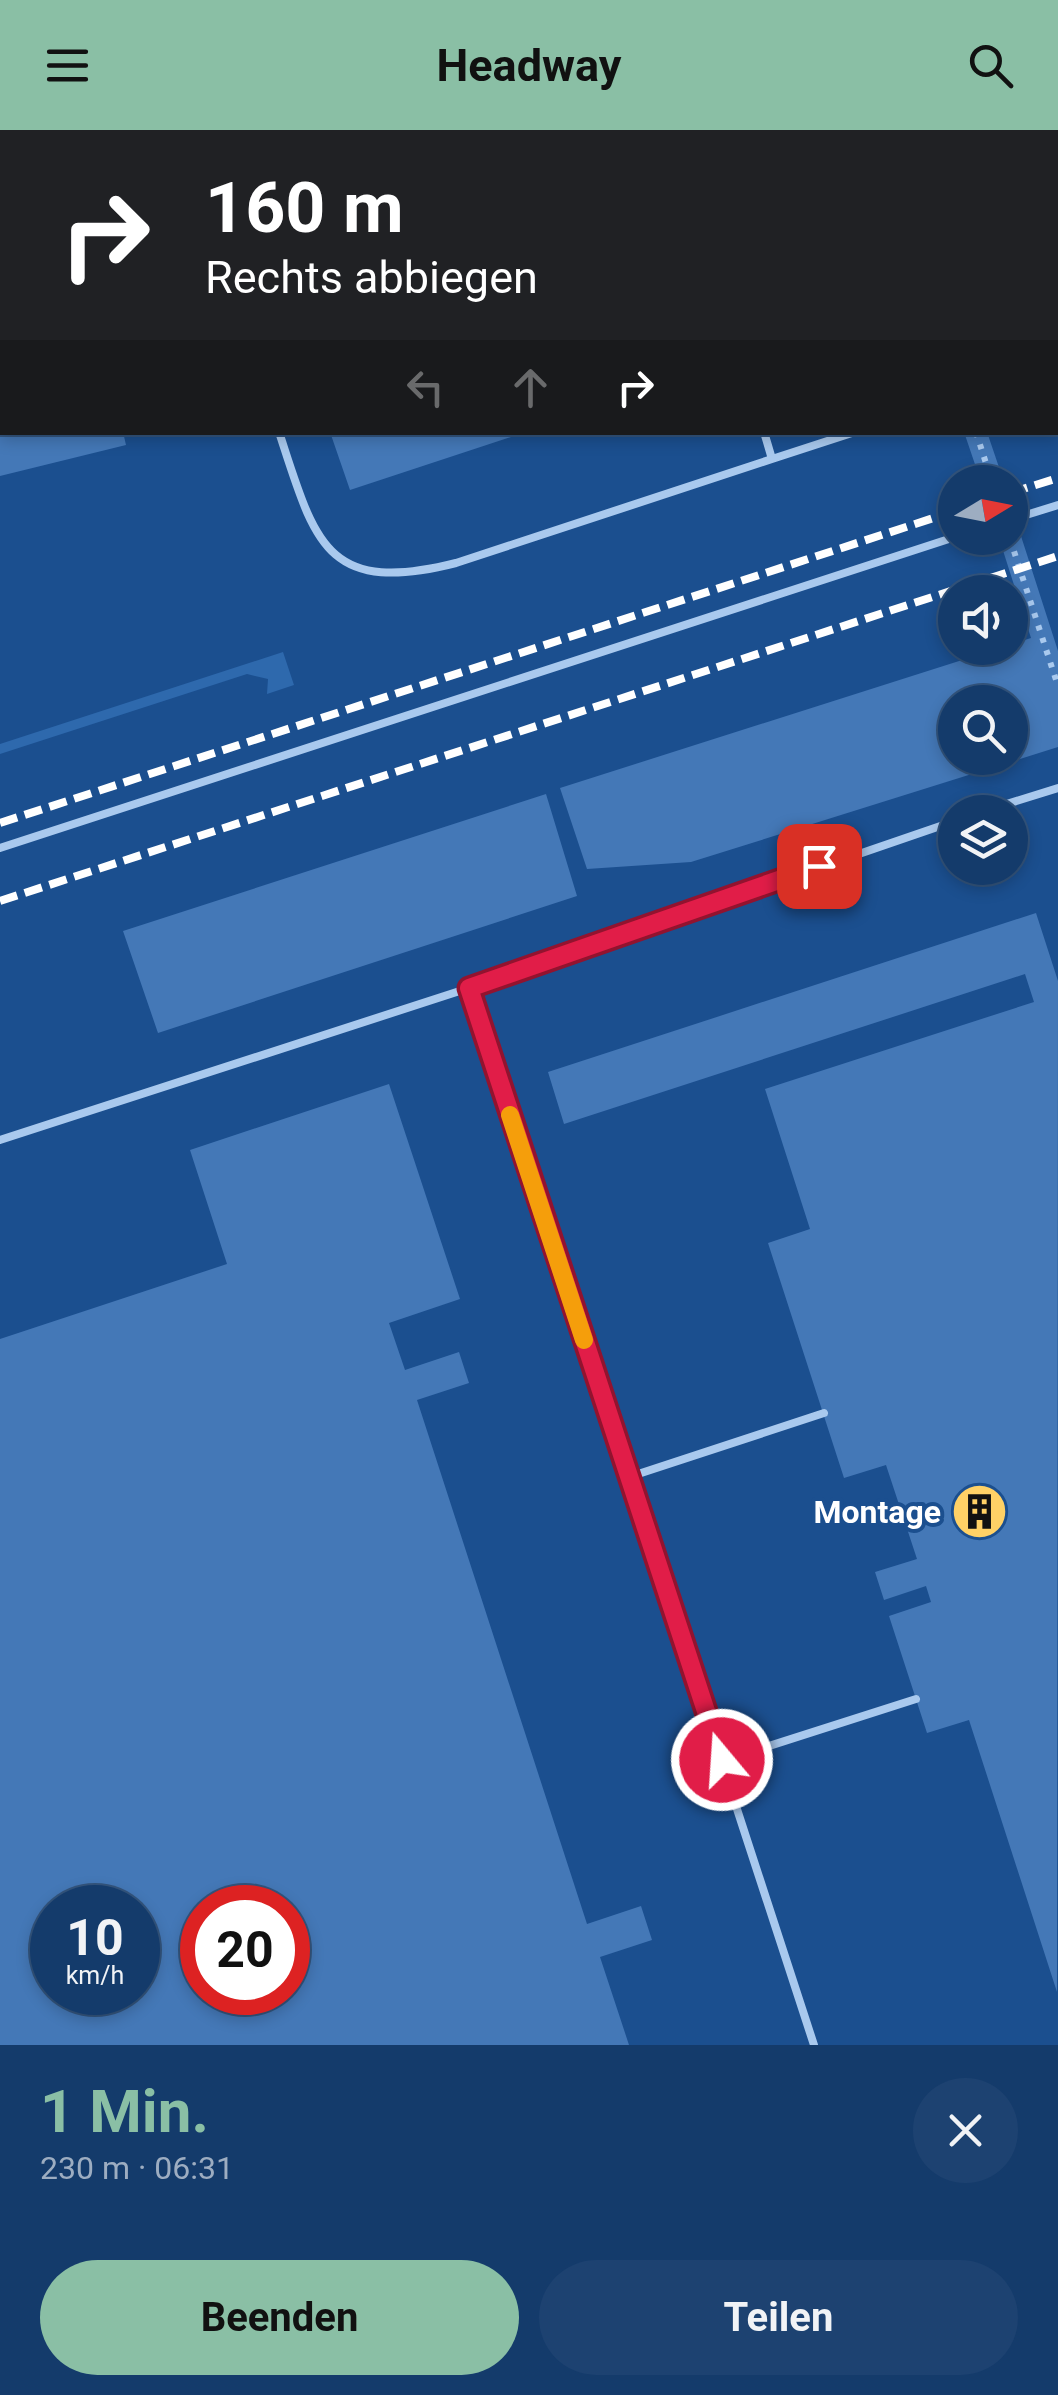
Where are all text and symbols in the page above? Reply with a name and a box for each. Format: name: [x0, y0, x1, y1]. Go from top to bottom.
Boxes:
icon: menu: [40, 38, 95, 93]
icon: search: [963, 38, 1018, 93]
text: Headway: [437, 39, 621, 92]
text: 160 m: [205, 167, 404, 249]
icon: right: [40, 170, 170, 300]
text: Rechts abbiegen: [205, 251, 538, 304]
icon: left: [398, 360, 453, 415]
icon: ahead: [503, 360, 558, 415]
icon: right: [608, 360, 663, 415]
north arrow: [938, 465, 1028, 555]
map controls: [938, 465, 1028, 885]
button: sound: [938, 575, 1028, 665]
button: search: [938, 685, 1028, 775]
button: layers: [938, 795, 1028, 885]
pin: [777, 824, 862, 909]
icon: arrive: [792, 839, 847, 894]
building icon: Montage: [950, 1482, 1010, 1542]
place label: Montage: [813, 1493, 941, 1531]
position arrow: [670, 1708, 774, 1812]
speed limit sign: 20: [180, 1885, 310, 2015]
text: 10: [66, 1909, 124, 1967]
text: km/h: [66, 1961, 124, 1990]
text: 1 Min.: [40, 2076, 209, 2147]
button: close: [913, 2078, 1018, 2183]
text: 230 m · 06:31: [40, 2149, 234, 2187]
button: Beenden: [40, 2260, 519, 2375]
button: Teilen: [539, 2260, 1018, 2375]

